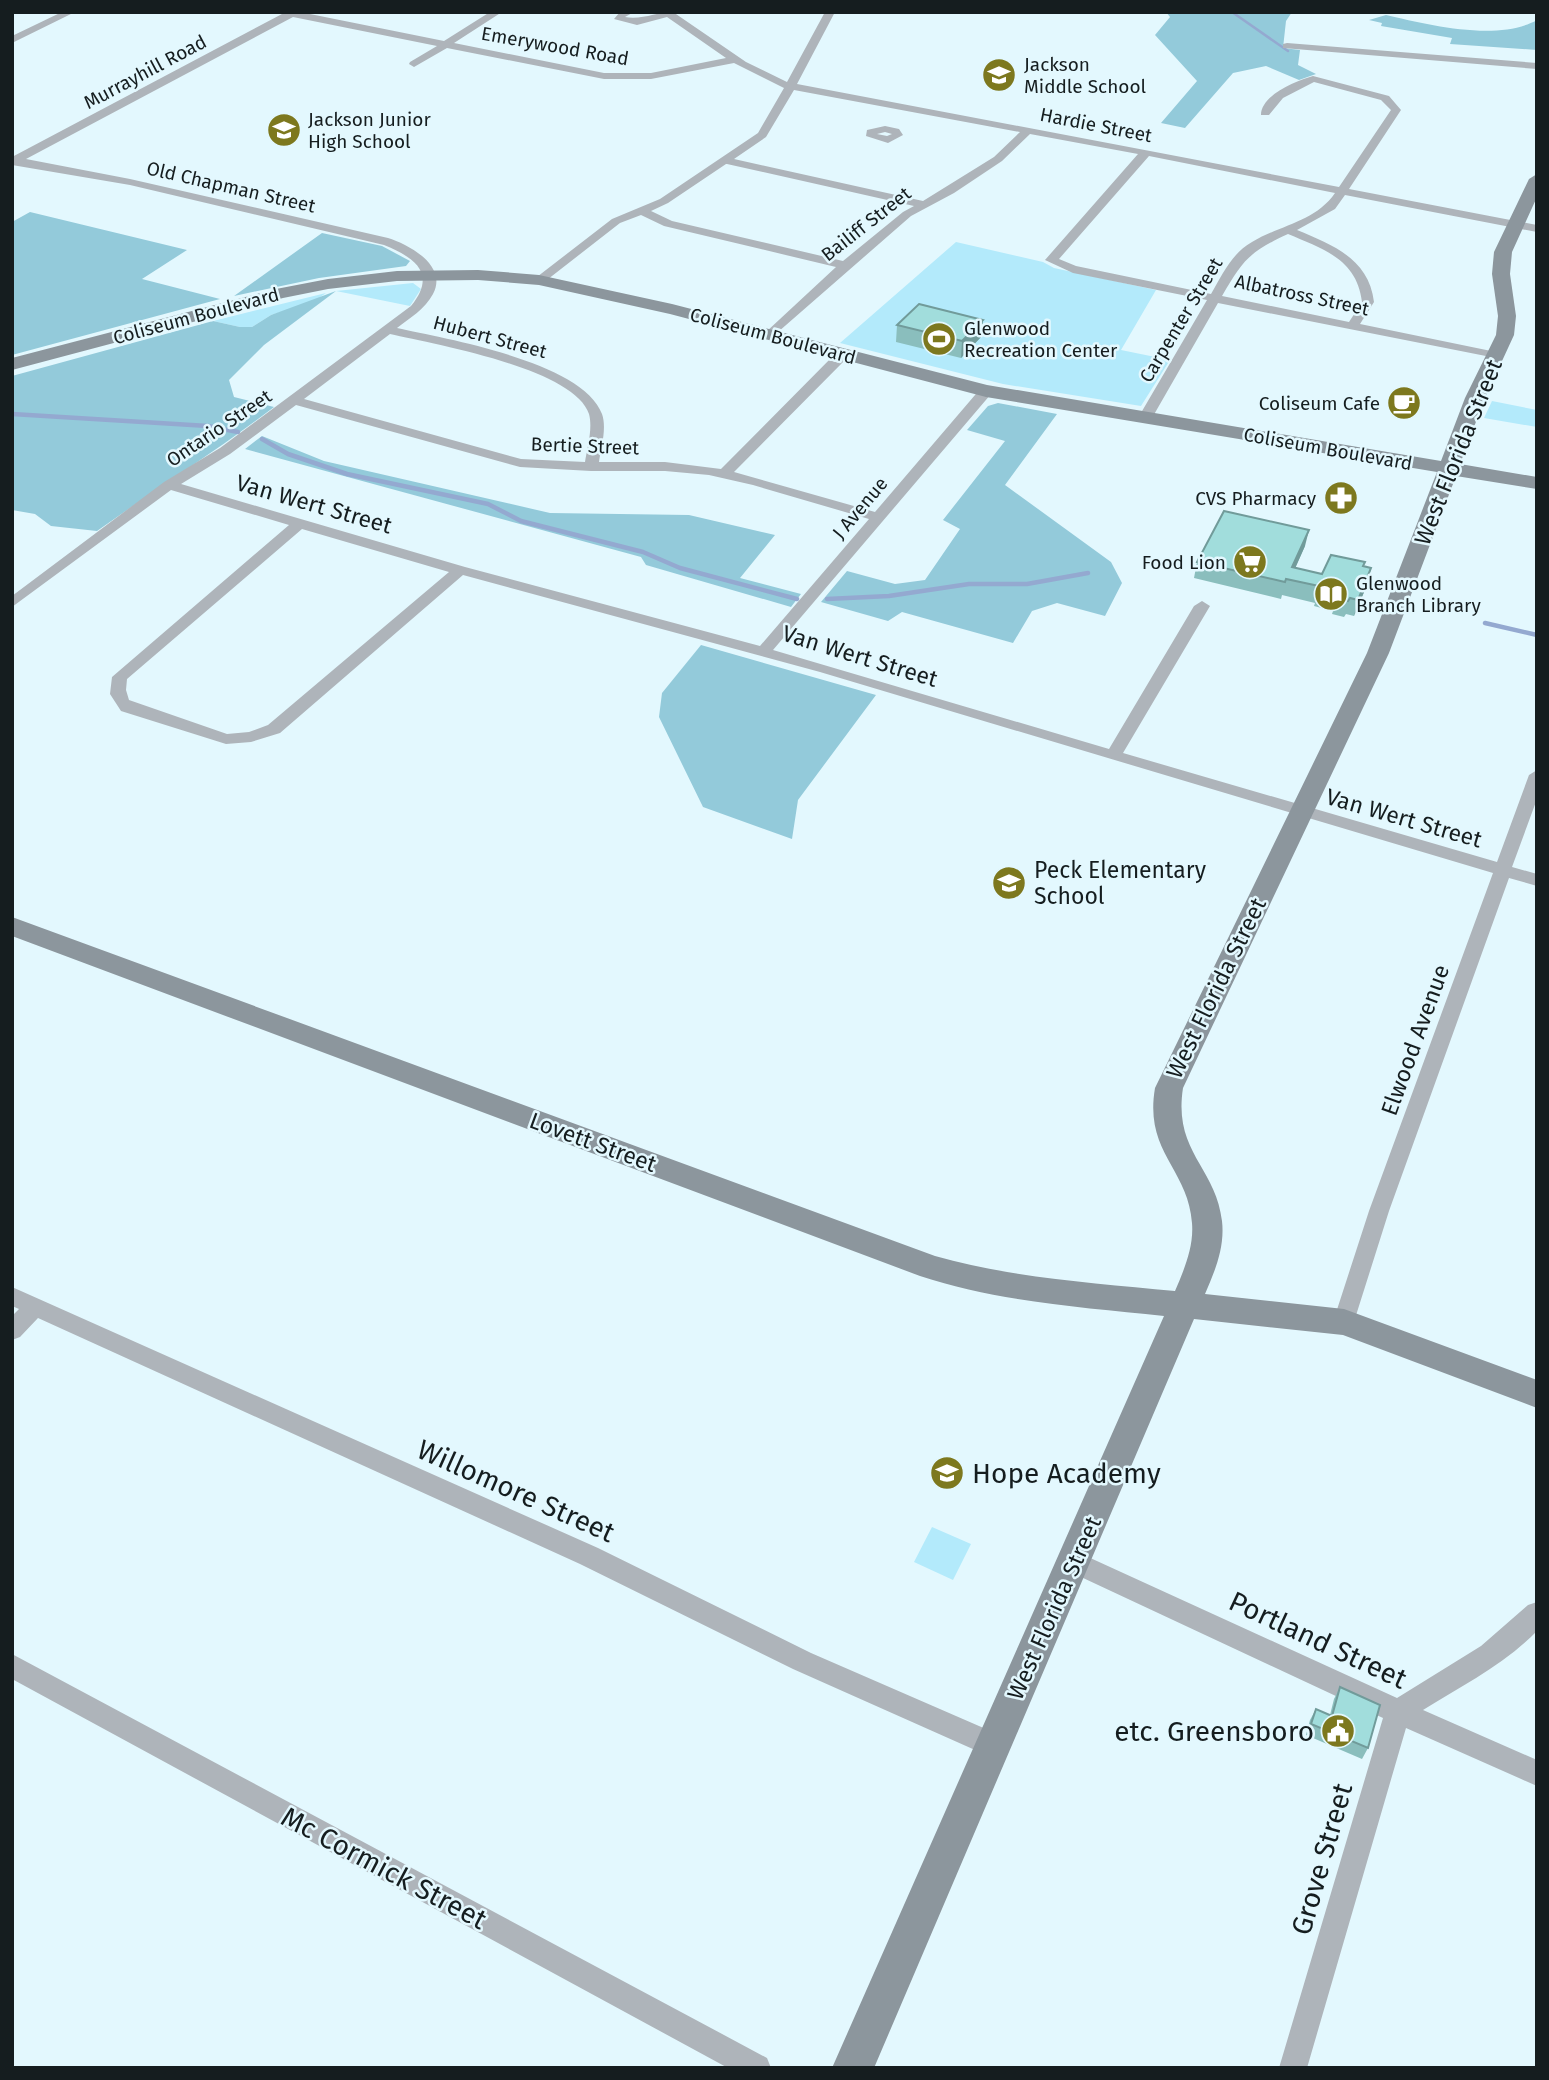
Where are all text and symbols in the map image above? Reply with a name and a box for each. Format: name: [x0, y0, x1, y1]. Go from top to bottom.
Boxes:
street label: Emerywood Road: [479, 22, 631, 70]
street label: Murrayhill Road: [80, 30, 210, 114]
place label: Jackson Middle School: [1024, 53, 1146, 98]
school or university icon: Jackson Middle School: [980, 56, 1018, 94]
street label: Hardie Street: [1038, 103, 1154, 147]
place label: Jackson Junior High School: [308, 108, 431, 153]
school or university icon: Jackson Junior High School: [265, 111, 303, 149]
street label: Old Chapman Street: [144, 156, 318, 218]
street label: Bailiff Street: [817, 182, 916, 266]
street label: Carpenter Street: [1135, 253, 1227, 387]
street label: Albatross Street: [1233, 270, 1371, 320]
street label: Coliseum Boulevard: [111, 283, 281, 349]
street label: Coliseum Boulevard: [688, 303, 858, 369]
street label: Hubert Street: [431, 311, 549, 363]
place label: Glenwood Recreation Center: [964, 317, 1118, 362]
sports icon: Glenwood Recreation Center: [920, 320, 958, 358]
street label: West Florida Street: [1408, 354, 1508, 549]
street label: Ontario Street: [162, 384, 276, 472]
cafe icon: Coliseum Cafe: [1385, 384, 1423, 422]
place label: Coliseum Cafe: [1259, 392, 1380, 415]
street label: Coliseum Boulevard: [1242, 423, 1414, 475]
street label: Bertie Street: [530, 433, 640, 459]
street label: Van Wert Street: [233, 468, 396, 540]
street label: J Avenue: [827, 472, 893, 544]
pharmacy icon: CVS Pharmacy: [1322, 479, 1360, 517]
place label: CVS Pharmacy: [1195, 487, 1317, 510]
supermarket icon: Food Lion: [1231, 543, 1269, 581]
place label: Food Lion: [1142, 551, 1226, 574]
place label: Glenwood Branch Library: [1356, 572, 1481, 617]
library icon: Glenwood Branch Library: [1312, 575, 1350, 613]
street label: Van Wert Street: [779, 619, 942, 693]
street label: Van Wert Street: [1323, 782, 1486, 854]
place label: Peck Elementary School: [1034, 856, 1207, 910]
school or university icon: Peck Elementary School: [990, 864, 1028, 902]
street label: West Florida Street: [1160, 892, 1272, 1083]
street label: Elwood Avenue: [1375, 961, 1455, 1119]
street label: Lovett Street: [526, 1106, 661, 1178]
street label: Willomore Street: [412, 1433, 621, 1550]
school or university icon: Hope Academy: [928, 1454, 966, 1492]
place label: Hope Academy: [972, 1457, 1161, 1490]
street label: West Florida Street: [1001, 1511, 1107, 1704]
street label: Portland Street: [1224, 1584, 1413, 1696]
public building icon: etc. Greensboro: [1319, 1712, 1357, 1750]
place label: etc. Greensboro: [1114, 1715, 1314, 1748]
street label: Grove Street: [1285, 1779, 1360, 1939]
street label: Mc Cormick Street: [276, 1800, 493, 1936]

